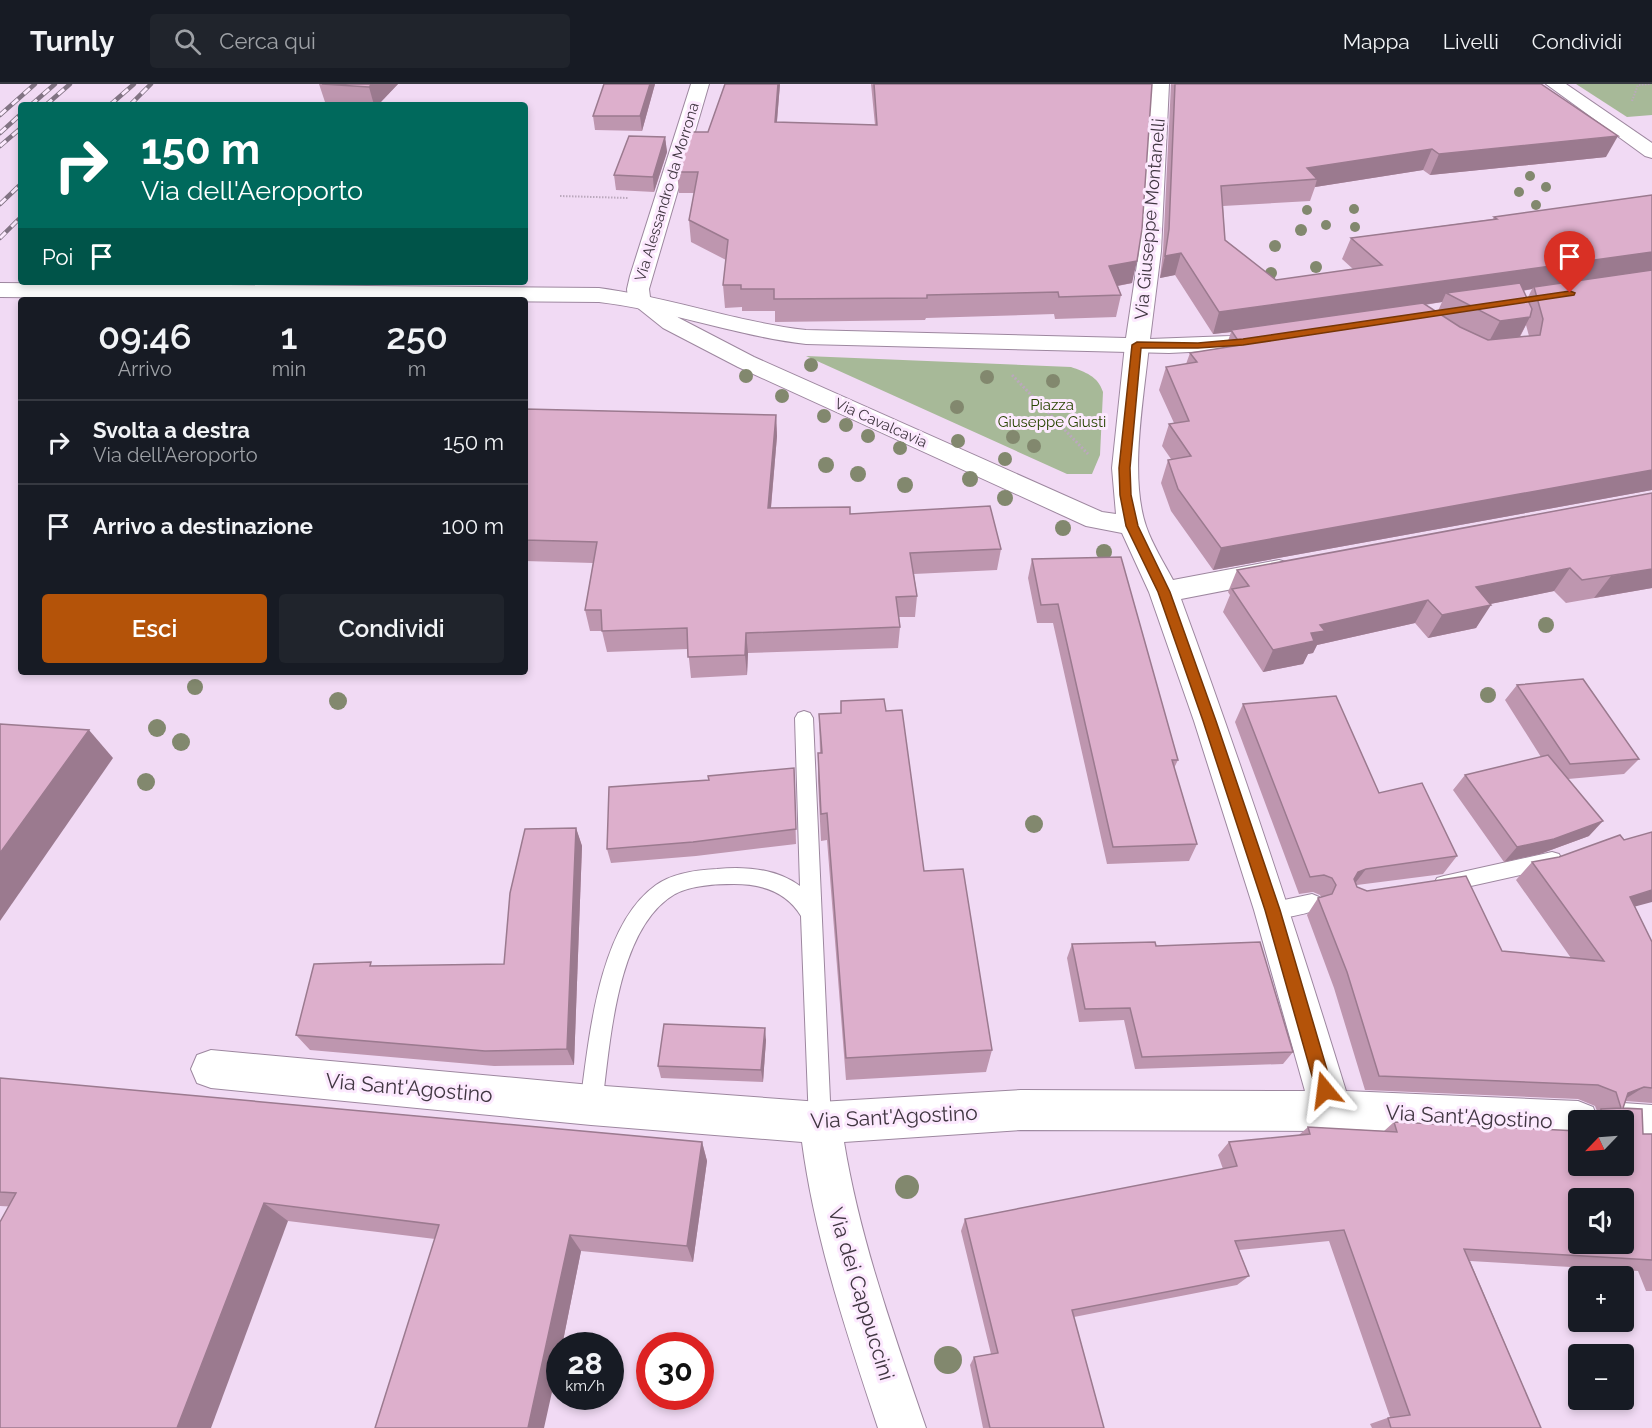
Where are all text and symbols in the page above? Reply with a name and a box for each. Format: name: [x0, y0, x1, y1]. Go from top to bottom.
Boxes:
search box: [150, 14, 570, 68]
text: Turnly: [30, 25, 114, 58]
icon: search: [171, 25, 204, 58]
text: Cerca qui: [219, 28, 316, 54]
text: Mappa: [1343, 29, 1410, 54]
text: Livelli: [1443, 29, 1499, 54]
text: Condividi: [1532, 29, 1622, 54]
street label: Via Alessandro da Morrona: [631, 100, 703, 284]
street label: Via Giuseppe Montanelli: [1130, 117, 1169, 321]
text: 150 m: [141, 125, 260, 174]
icon: right: [42, 126, 120, 204]
text: Via dell'Aeroporto: [141, 175, 363, 206]
pin: [1544, 231, 1595, 293]
icon: arrive: [85, 240, 118, 273]
icon: arrive: [1553, 240, 1586, 273]
text: Poi: [42, 244, 73, 270]
text: 09:46: [98, 315, 192, 357]
text: 1: [280, 315, 297, 357]
text: 250: [386, 315, 448, 357]
text: Arrivo: [118, 357, 172, 381]
text: min: [272, 357, 306, 381]
text: m: [408, 357, 426, 381]
street label: Via Cavalcavia: [832, 395, 930, 451]
park label: Piazza Giuseppe Giusti: [998, 396, 1106, 431]
text: Svolta a destra: [93, 417, 250, 443]
icon: right: [42, 426, 75, 459]
text: 150 m: [443, 429, 504, 455]
text: Via dell'Aeroporto: [93, 443, 258, 467]
icon: arrive: [42, 510, 75, 543]
text: Arrivo a destinazione: [93, 513, 313, 539]
text: 100 m: [442, 513, 504, 539]
button: Esci: [42, 594, 267, 663]
button: Condividi: [279, 594, 504, 663]
position arrow: [1293, 1058, 1357, 1122]
street label: Via Sant'Agostino: [324, 1068, 494, 1107]
street label: Via Sant'Agostino: [810, 1100, 978, 1133]
street label: Via Sant'Agostino: [1385, 1100, 1553, 1133]
north arrow: [1568, 1110, 1634, 1176]
map controls: [1568, 1110, 1634, 1410]
button: sound: [1568, 1188, 1634, 1254]
street label: Via dei Cappuccini: [823, 1204, 900, 1383]
button: +: [1568, 1266, 1634, 1332]
speed limit sign: 30: [636, 1332, 714, 1410]
button: −: [1568, 1344, 1634, 1410]
text: 28: [567, 1346, 603, 1381]
text: km/h: [565, 1377, 605, 1395]

